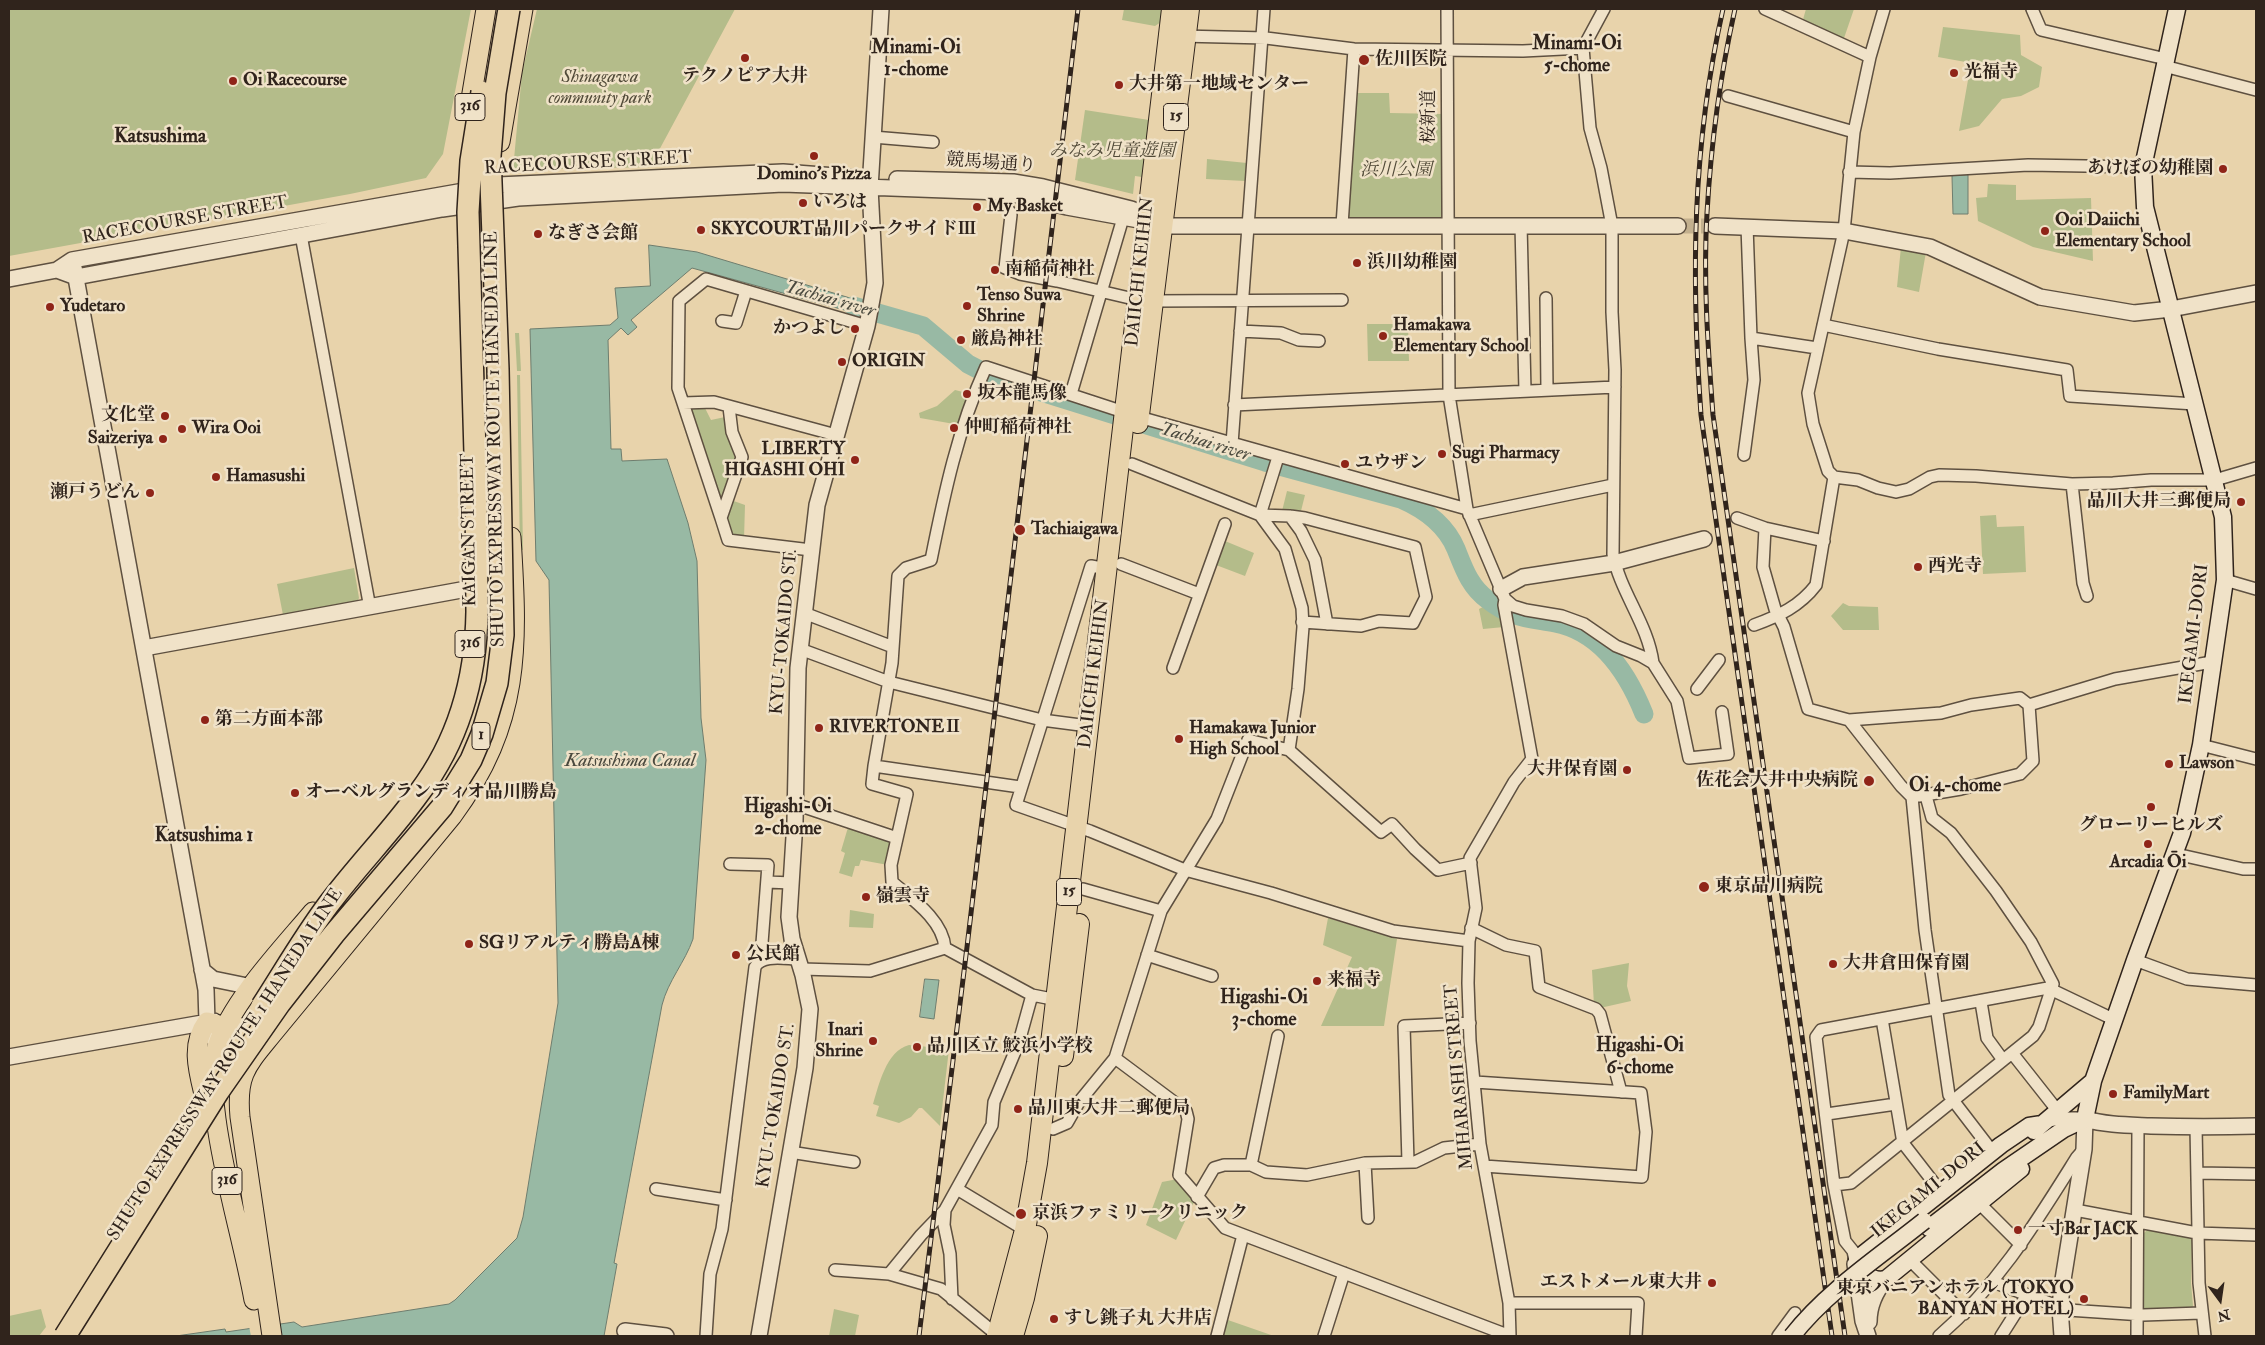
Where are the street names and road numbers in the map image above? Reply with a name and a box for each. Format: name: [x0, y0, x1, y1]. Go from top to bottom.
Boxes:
street label: 桜新道: [1419, 90, 1441, 144]
road number: 316: [455, 94, 485, 120]
road number: 15: [1164, 104, 1188, 130]
street label: RACECOURSE STREET: [483, 148, 693, 180]
street label: 競馬場通り: [945, 150, 1037, 178]
street label: RACECOURSE STREET: [81, 192, 289, 250]
street label: DAIICHI KEIHIN: [1122, 196, 1160, 348]
street label: SHUTO EXPRESSWAY ROUTE 1 HANEDA LINE: [482, 231, 510, 647]
street label: KAIGAN STREET: [458, 453, 482, 607]
street label: KYU-TOKAIDO ST.: [767, 548, 803, 716]
street label: IKEGAMI-DORI: [2176, 563, 2214, 705]
street label: DAIICHI KEIHIN: [1075, 598, 1115, 750]
road number: 316: [455, 630, 485, 658]
road number: 1: [472, 722, 490, 749]
road number: 15: [1056, 879, 1082, 906]
street label: SHUTO EXPRESSWAY ROUTE 1 HANEDA LINE: [104, 885, 348, 1245]
street label: MIHARASHI STREET: [1441, 983, 1479, 1171]
street label: KYU-TOKAIDO ST.: [753, 1022, 801, 1190]
street label: IKEGAMI-DORI: [1867, 1138, 1991, 1244]
road number: 316: [212, 1168, 242, 1194]

